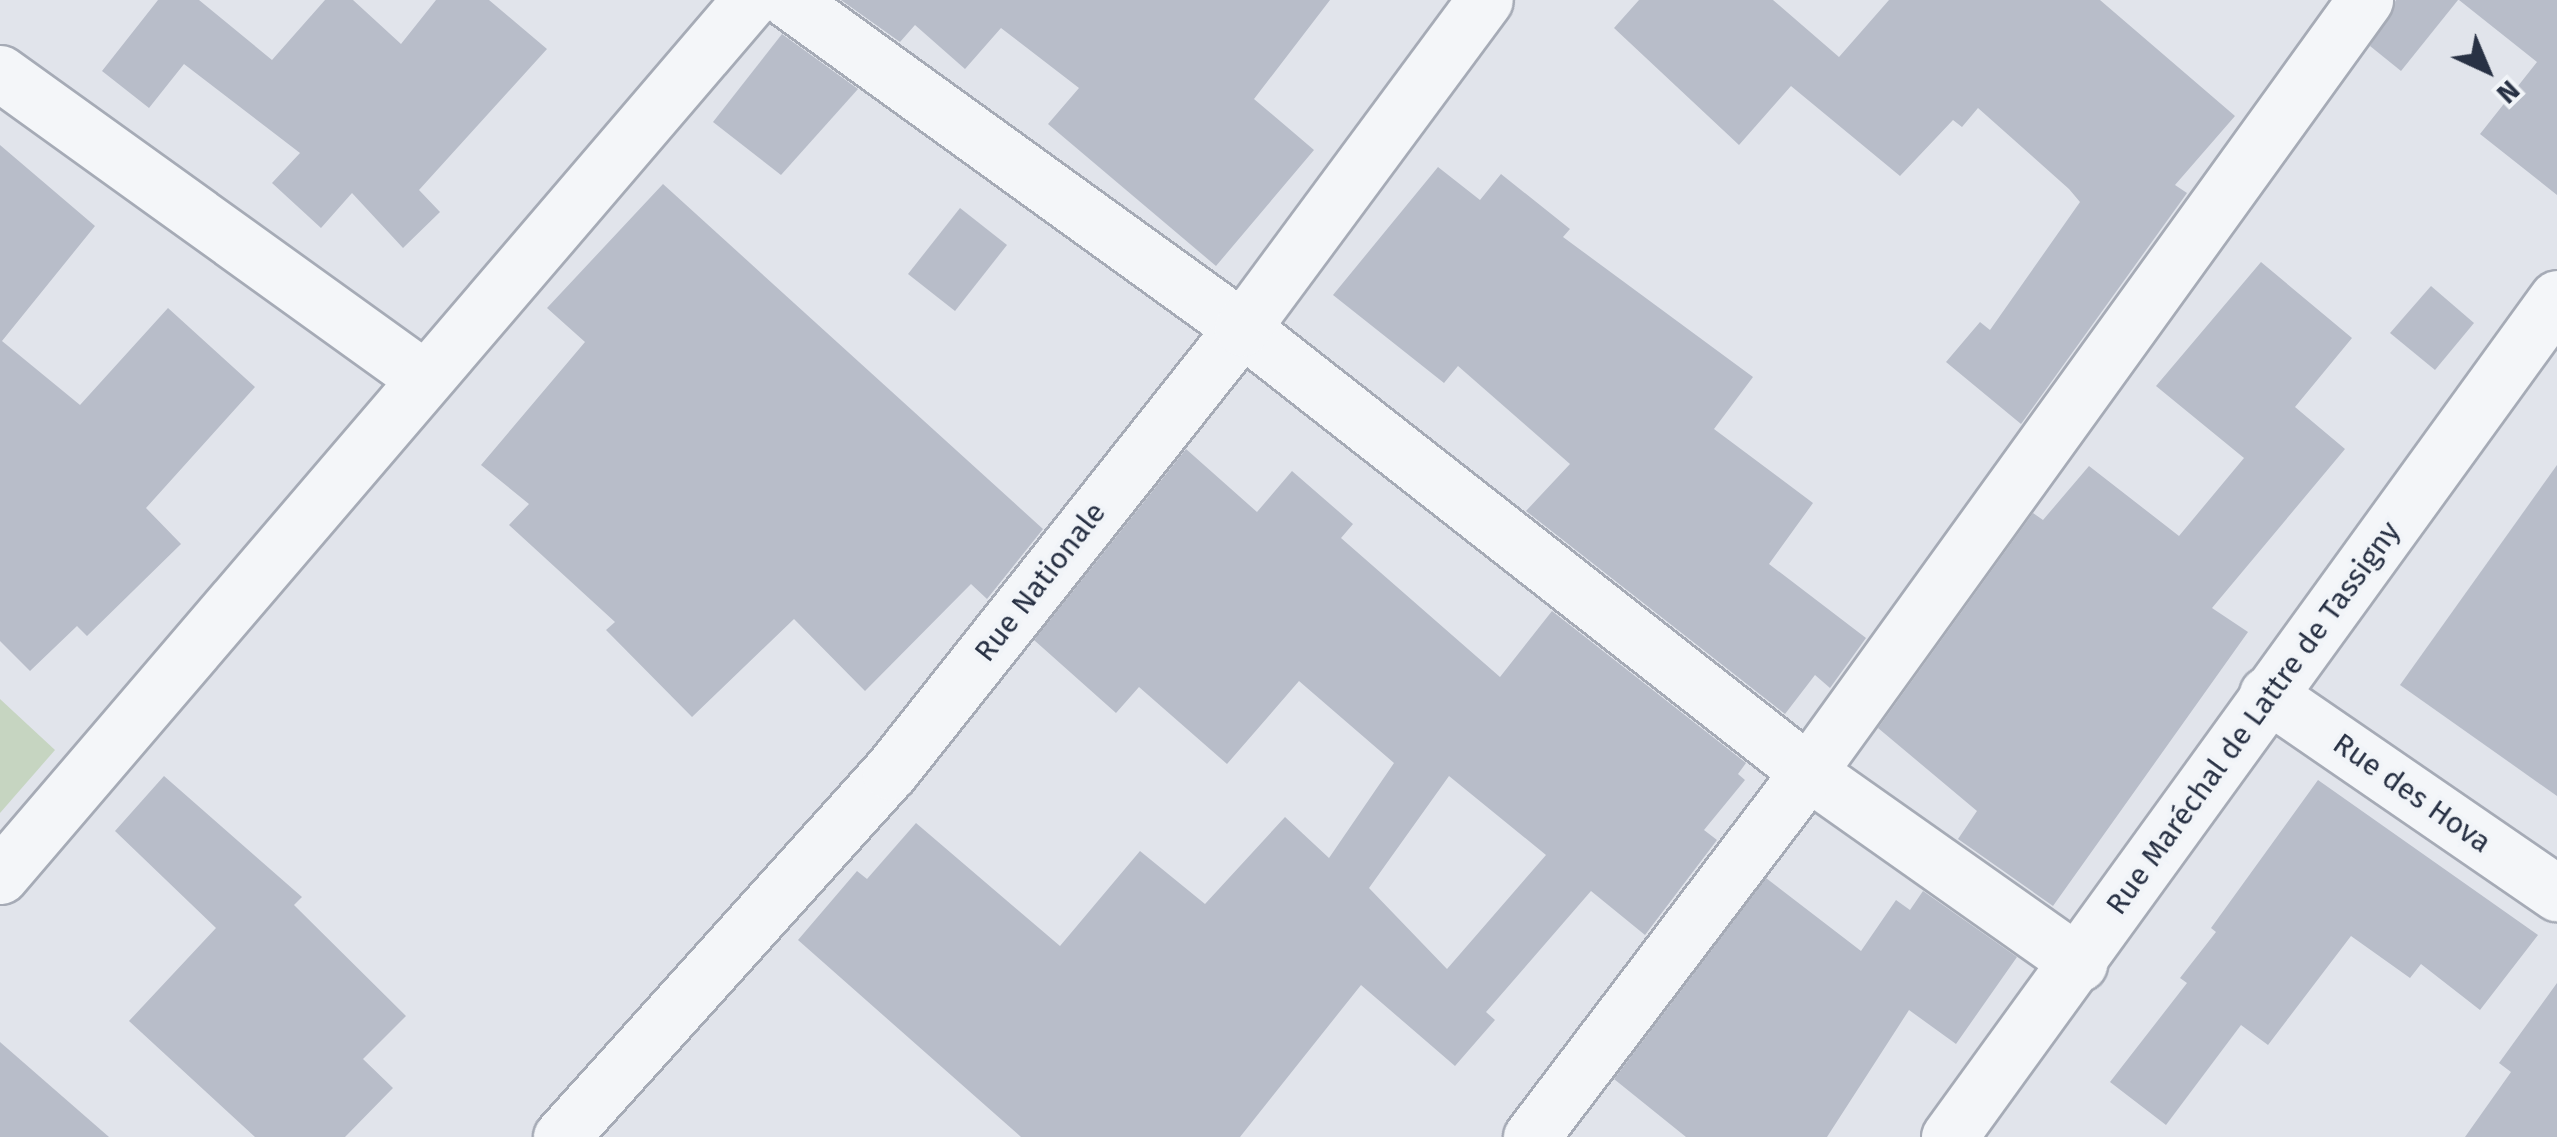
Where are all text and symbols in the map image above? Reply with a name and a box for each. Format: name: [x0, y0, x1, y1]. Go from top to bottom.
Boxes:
north arrow: [2437, 20, 2537, 120]
text: N: [2490, 74, 2526, 110]
street label: Rue Nationale: [967, 495, 1113, 669]
street label: Rue Maréchal de Lattre de Tassigny: [2098, 514, 2408, 922]
street label: Rue des Hova: [2326, 725, 2498, 861]

